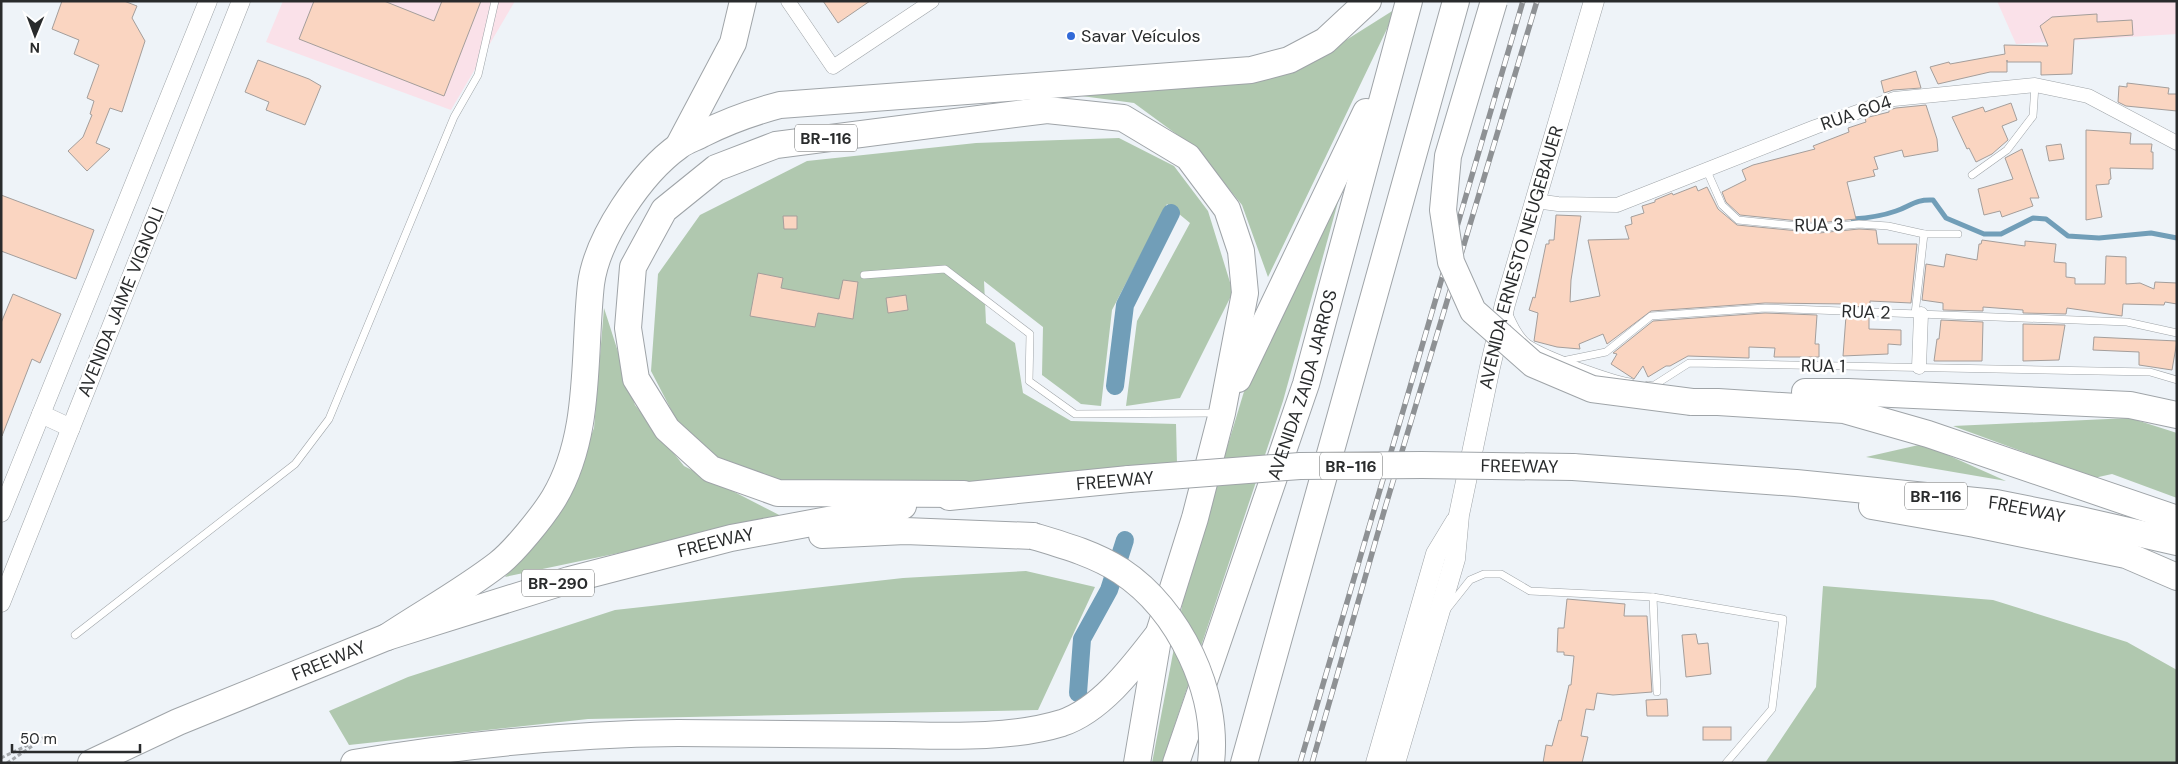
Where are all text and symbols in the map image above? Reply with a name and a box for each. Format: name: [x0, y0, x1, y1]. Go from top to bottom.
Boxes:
north arrow: [10, 10, 60, 60]
place label: Savar Veículos: [1081, 24, 1201, 48]
marker: Savar Veículos: [1065, 30, 1077, 42]
text: N: [30, 39, 40, 57]
street label: RUA 604: [1817, 90, 1895, 136]
street label: AVENIDA ERNESTO NEUGEBAUER: [1474, 123, 1569, 391]
road number: BR-116: [795, 125, 857, 152]
street label: AVENIDA JAIME VIGNOLI: [72, 204, 170, 400]
street label: RUA 3: [1794, 213, 1844, 237]
street label: AVENIDA ZAIDA JARROS: [1262, 287, 1343, 483]
street label: RUA 2: [1841, 299, 1891, 325]
street label: RUA 1: [1801, 354, 1845, 378]
road number: BR-116: [1320, 452, 1382, 480]
street label: FREEWAY: [1480, 454, 1559, 479]
street label: FREEWAY: [1075, 466, 1155, 496]
road number: BR-116: [1905, 482, 1967, 510]
street label: FREEWAY: [1987, 490, 2068, 529]
street label: FREEWAY: [675, 522, 756, 563]
road number: BR-290: [522, 570, 594, 596]
street label: FREEWAY: [288, 635, 370, 686]
scale bar: [12, 722, 140, 754]
text: 50 m: [20, 729, 57, 749]

